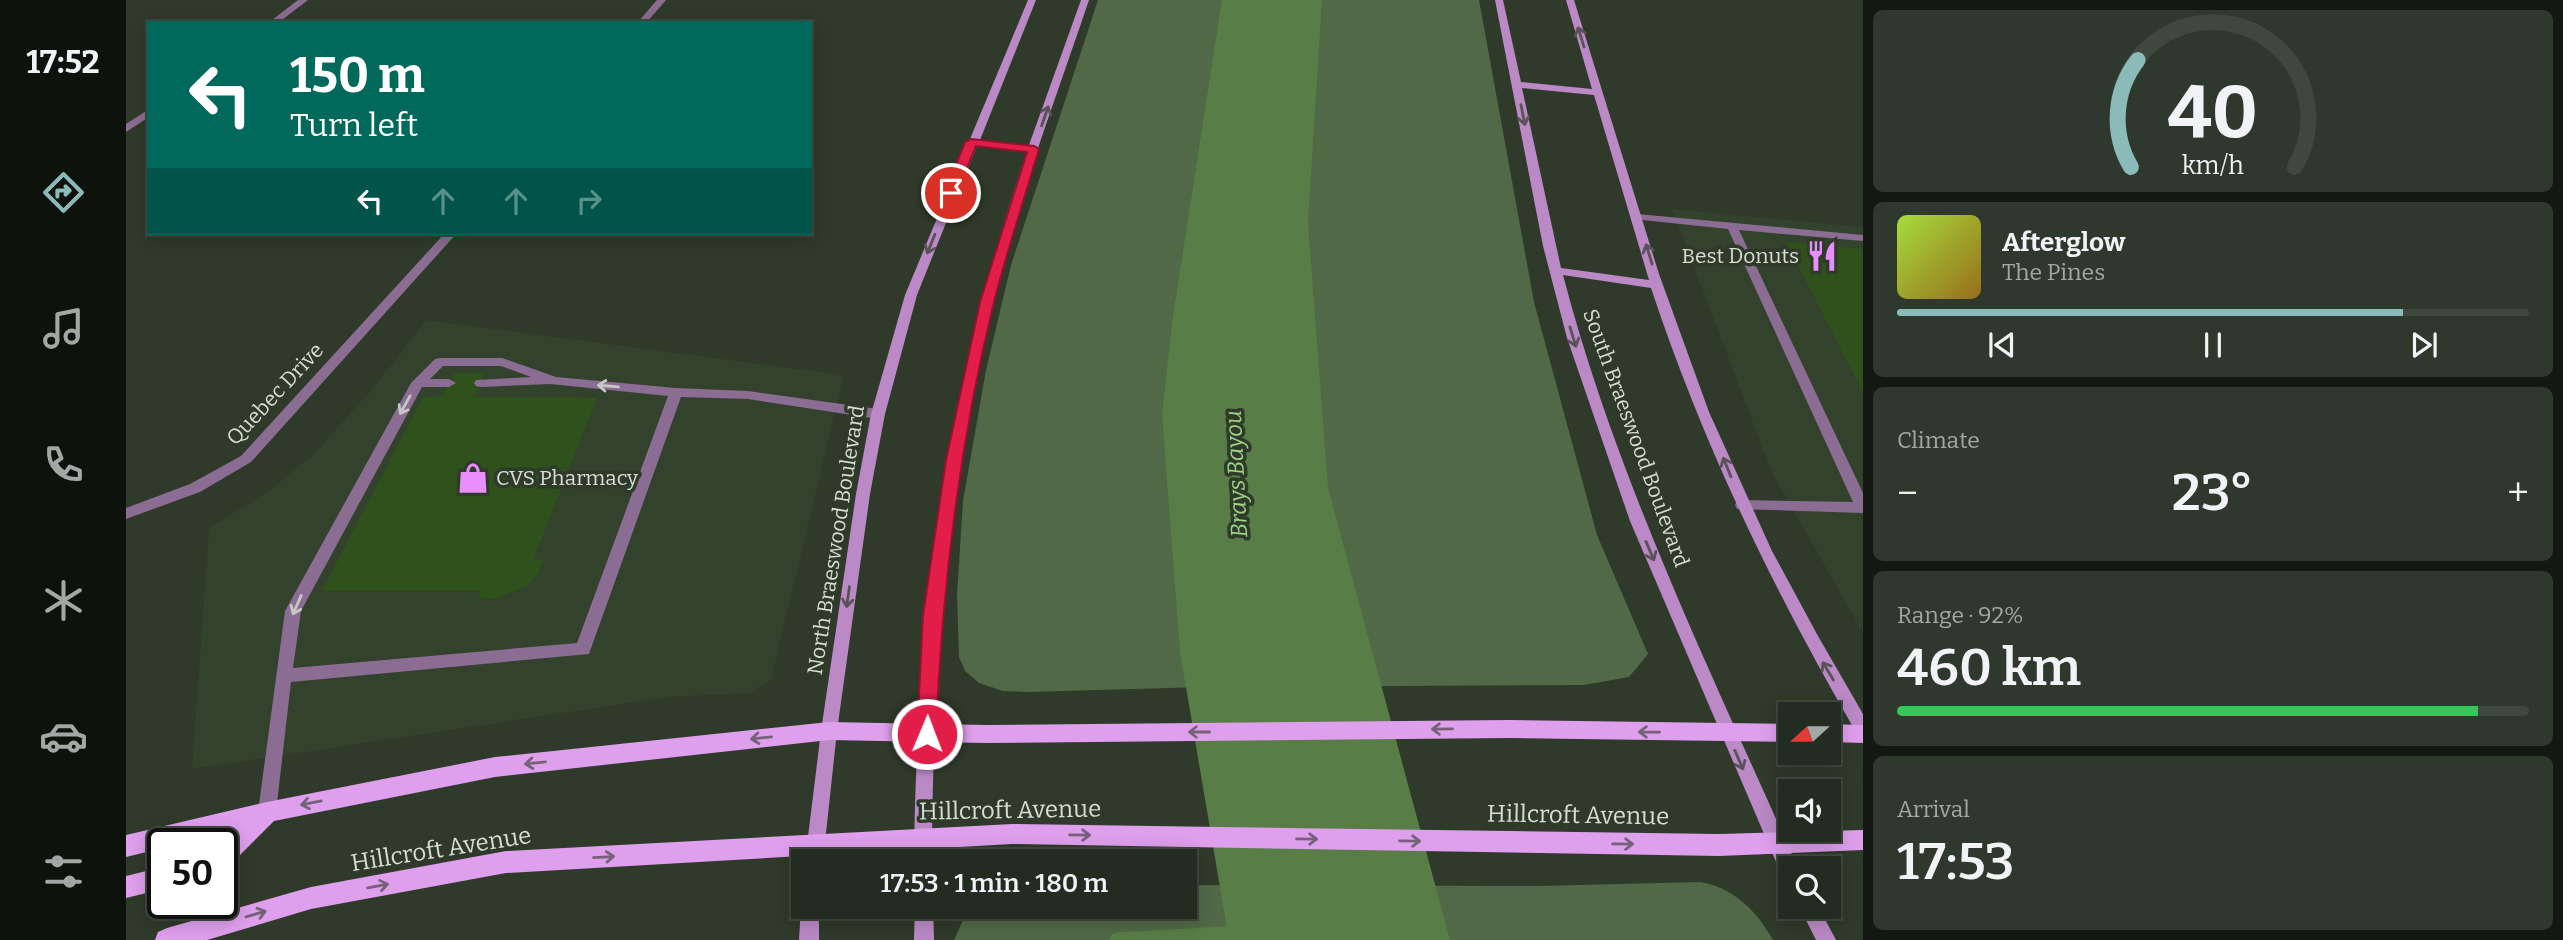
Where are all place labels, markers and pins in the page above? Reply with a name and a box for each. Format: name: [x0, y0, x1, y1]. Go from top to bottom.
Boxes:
pin: [921, 163, 981, 223]
restaurant icon: Best Donuts: [1805, 239, 1839, 273]
place label: Best Donuts: [1682, 243, 1799, 269]
shop icon: CVS Pharmacy: [456, 461, 490, 495]
place label: CVS Pharmacy: [496, 465, 639, 491]

